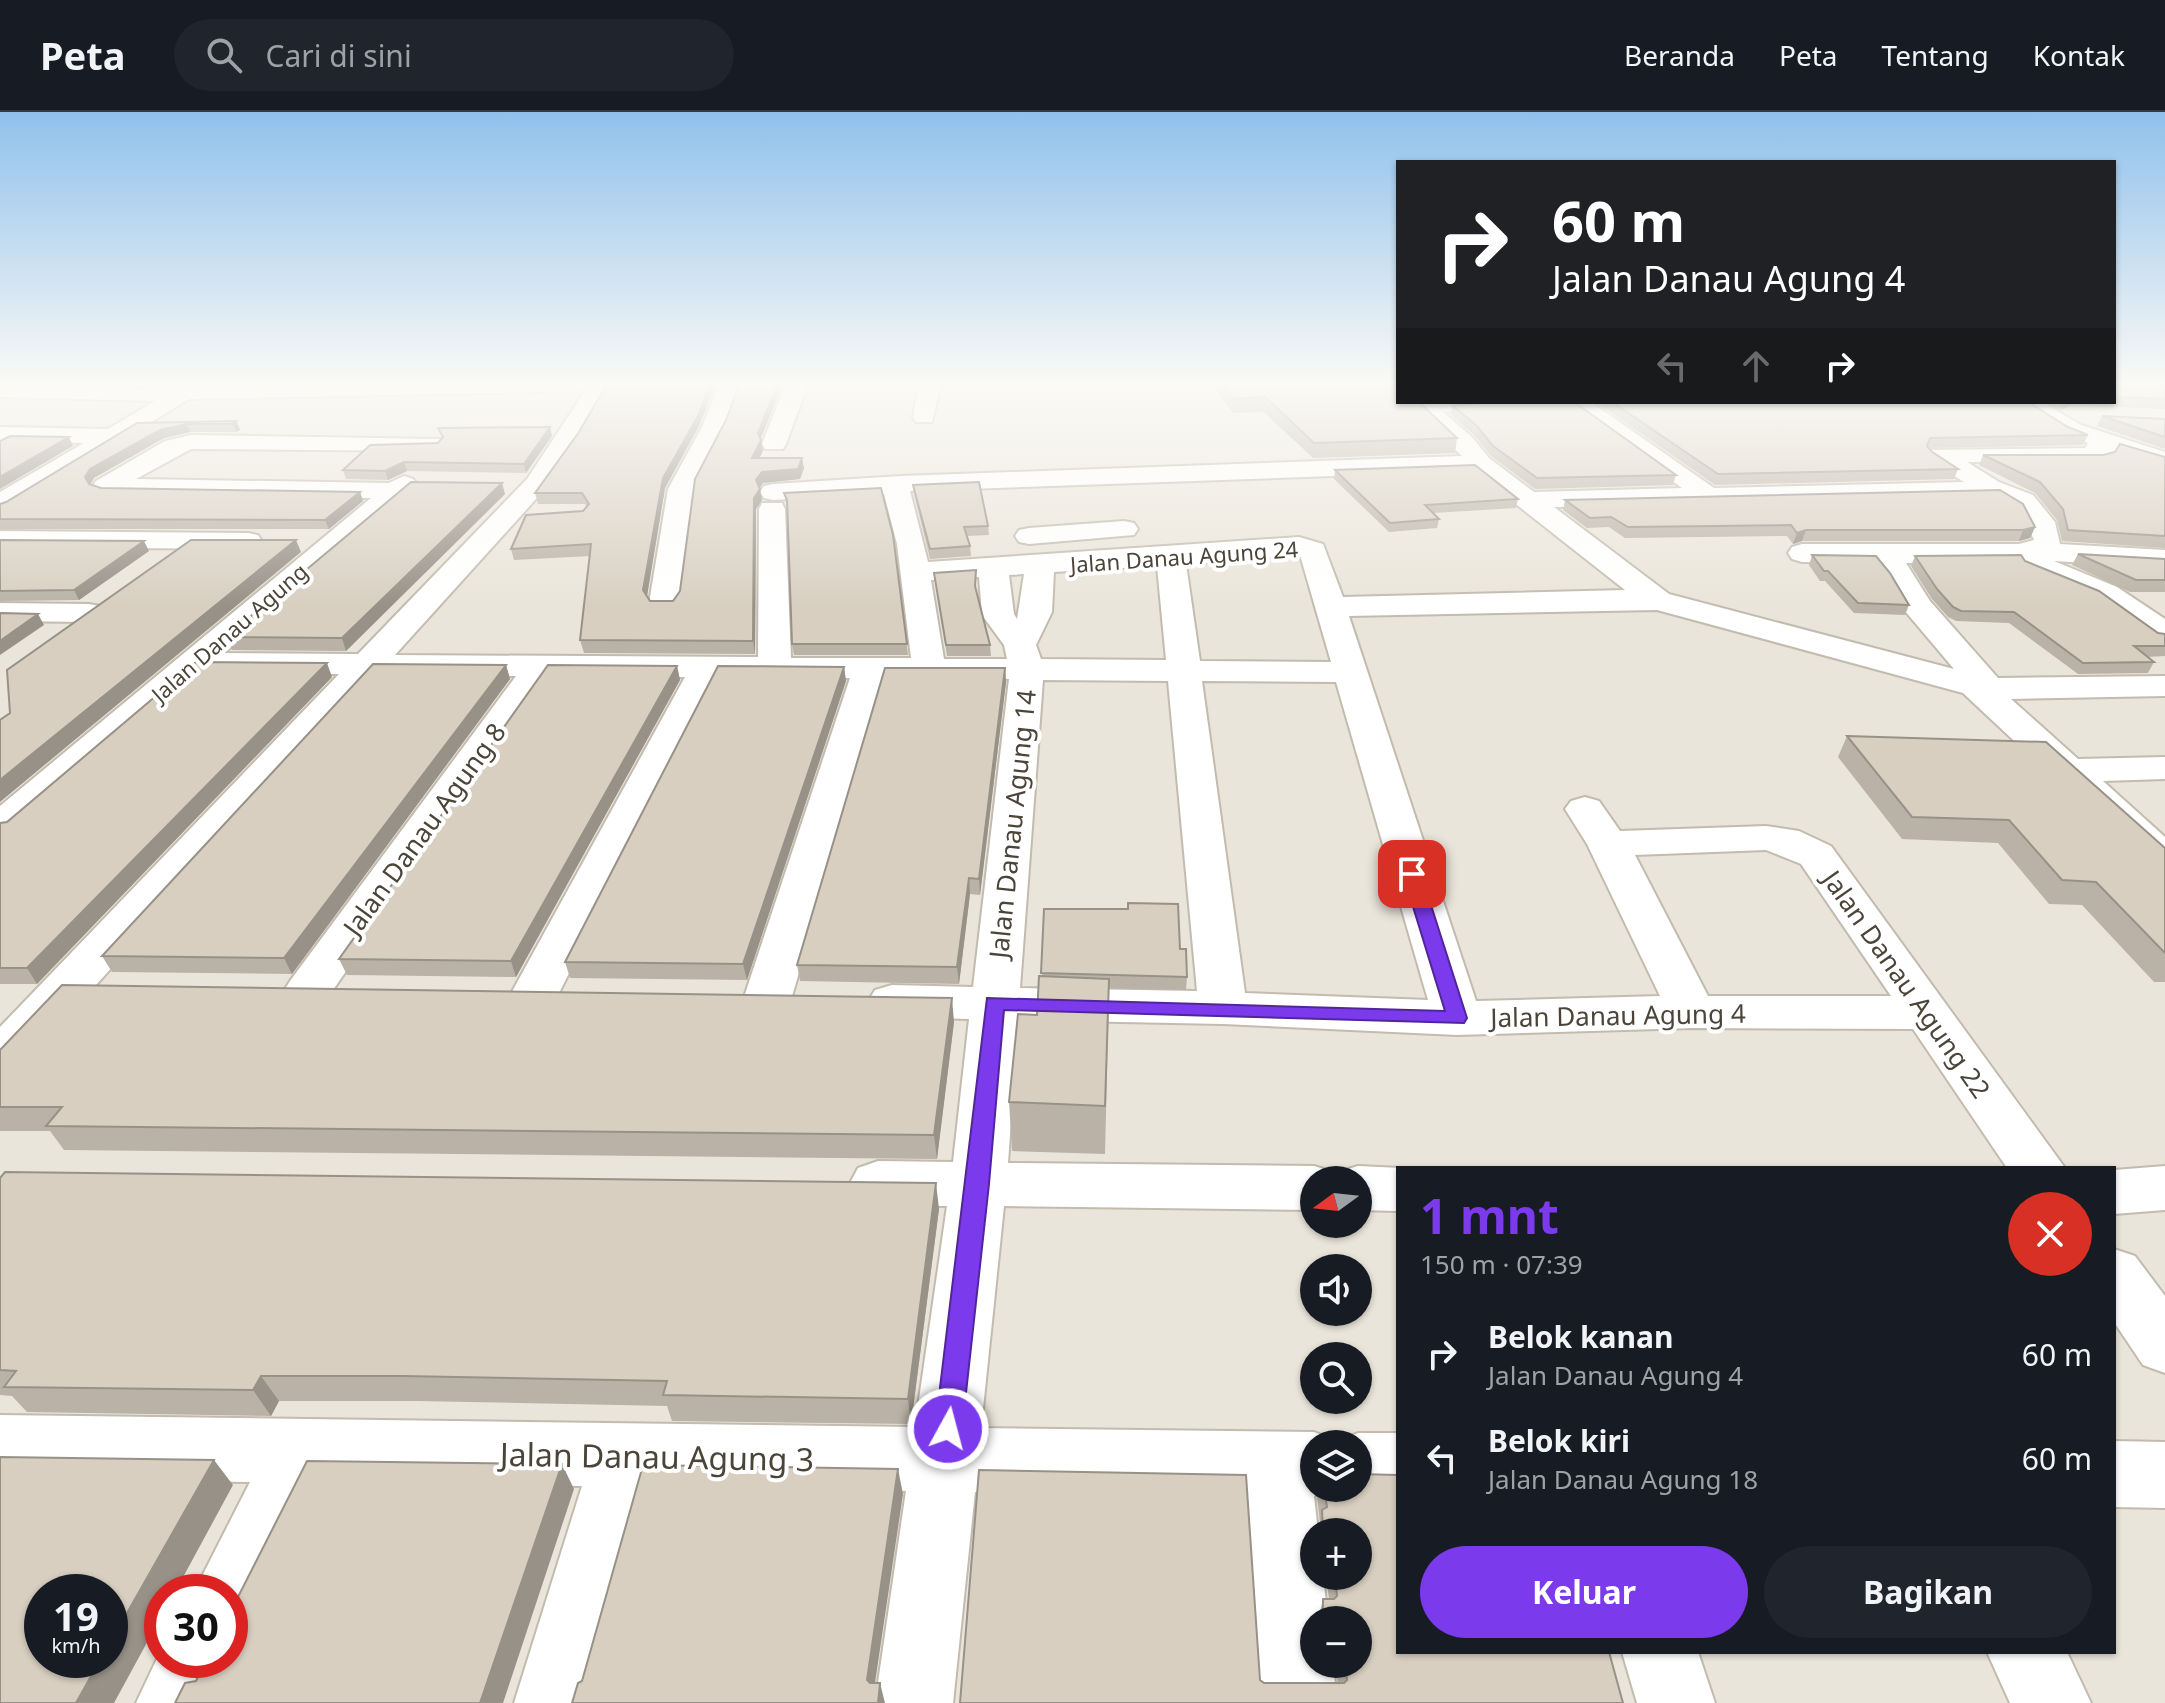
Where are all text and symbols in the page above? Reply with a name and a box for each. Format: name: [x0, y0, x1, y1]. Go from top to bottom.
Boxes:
search box: [174, 19, 734, 91]
text: Peta: [40, 29, 126, 81]
icon: search: [202, 33, 246, 77]
text: Cari di sini: [266, 35, 412, 76]
text: Beranda: [1624, 36, 1735, 74]
text: Peta: [1779, 36, 1838, 74]
text: Tentang: [1882, 36, 1989, 74]
text: Kontak: [2033, 36, 2125, 74]
text: 60 m: [1552, 182, 1685, 258]
icon: right: [1420, 192, 1524, 296]
text: Jalan Danau Agung 4: [1552, 254, 1905, 303]
icon: left: [1650, 344, 1694, 388]
icon: ahead: [1734, 344, 1778, 388]
icon: right: [1818, 344, 1862, 388]
street label: Jalan Danau Agung 24: [1067, 533, 1299, 579]
street label: Jalan Danau Agung: [143, 556, 313, 709]
street label: Jalan Danau Agung 14: [980, 688, 1044, 963]
street label: Jalan Danau Agung 8: [333, 715, 514, 945]
pin: [1378, 840, 1446, 908]
icon: arrive: [1390, 852, 1434, 896]
street label: Jalan Danau Agung 22: [1813, 861, 1999, 1105]
street label: Jalan Danau Agung 4: [1487, 995, 1746, 1035]
north arrow: [1300, 1166, 1372, 1238]
map controls: [1300, 1166, 1372, 1678]
text: 1 mnt: [1420, 1183, 1559, 1248]
button: close: [2008, 1192, 2092, 1276]
text: 150 m · 07:39: [1420, 1246, 1583, 1282]
button: sound: [1300, 1254, 1372, 1326]
text: Belok kanan: [1488, 1316, 1674, 1357]
icon: right: [1420, 1332, 1464, 1376]
text: 60 m: [2022, 1334, 2092, 1375]
button: search: [1300, 1342, 1372, 1414]
text: Jalan Danau Agung 4: [1488, 1357, 1743, 1393]
position arrow: [906, 1387, 990, 1471]
text: Belok kiri: [1488, 1420, 1630, 1461]
button: layers: [1300, 1430, 1372, 1502]
street label: Jalan Danau Agung 3: [497, 1432, 814, 1480]
icon: left: [1420, 1436, 1464, 1480]
text: 60 m: [2022, 1438, 2092, 1479]
text: Jalan Danau Agung 18: [1488, 1461, 1758, 1497]
button: +: [1300, 1518, 1372, 1590]
button: Keluar: [1420, 1546, 1748, 1638]
button: Bagikan: [1764, 1546, 2092, 1638]
speed limit sign: 30: [144, 1574, 248, 1678]
text: 19: [53, 1588, 99, 1643]
button: −: [1300, 1606, 1372, 1678]
text: km/h: [51, 1632, 101, 1659]

